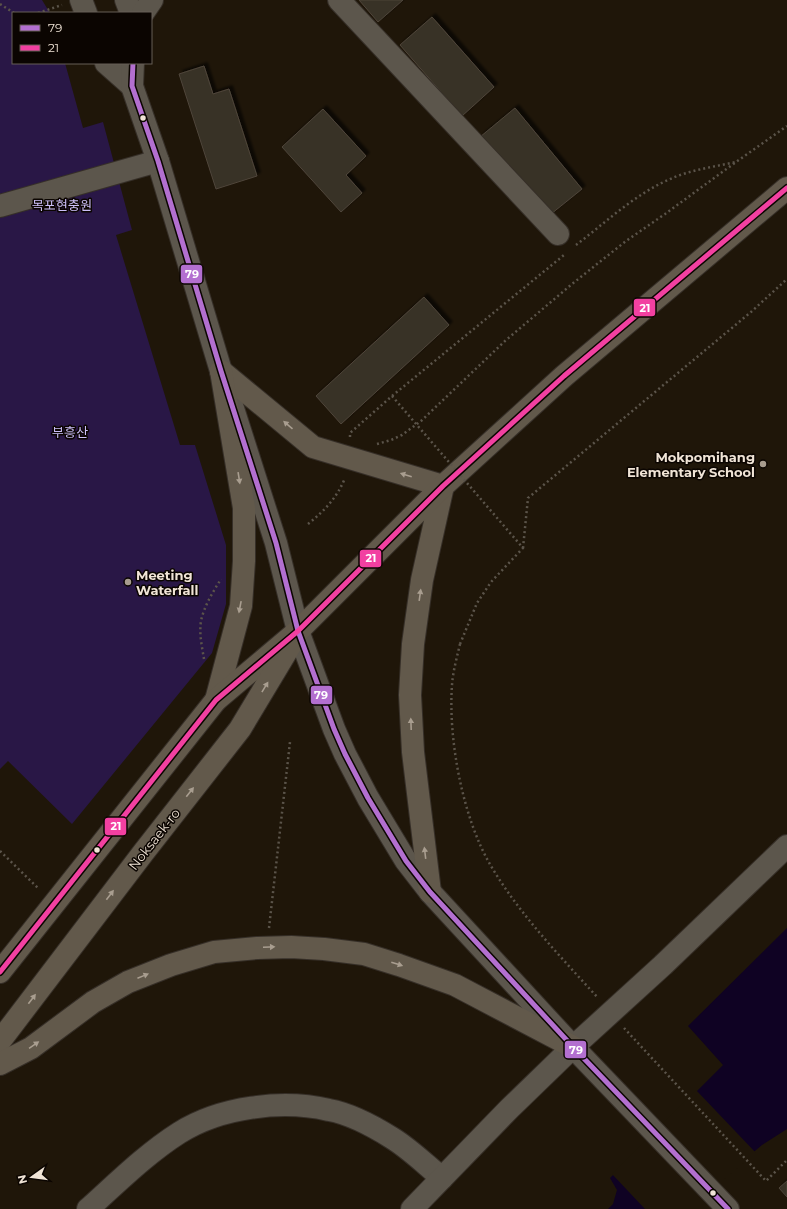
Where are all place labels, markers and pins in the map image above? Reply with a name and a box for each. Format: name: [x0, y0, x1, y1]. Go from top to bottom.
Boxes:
unlabelled marker: [138, 113, 148, 123]
place label: Mokpomihang Elementary School: [627, 449, 755, 480]
marker: Mokpomihang Elementary School: [758, 459, 768, 469]
place label: Meeting Waterfall: [136, 567, 198, 598]
marker: Meeting Waterfall: [123, 577, 133, 587]
unlabelled marker: [92, 845, 102, 855]
unlabelled marker: [708, 1188, 718, 1198]

